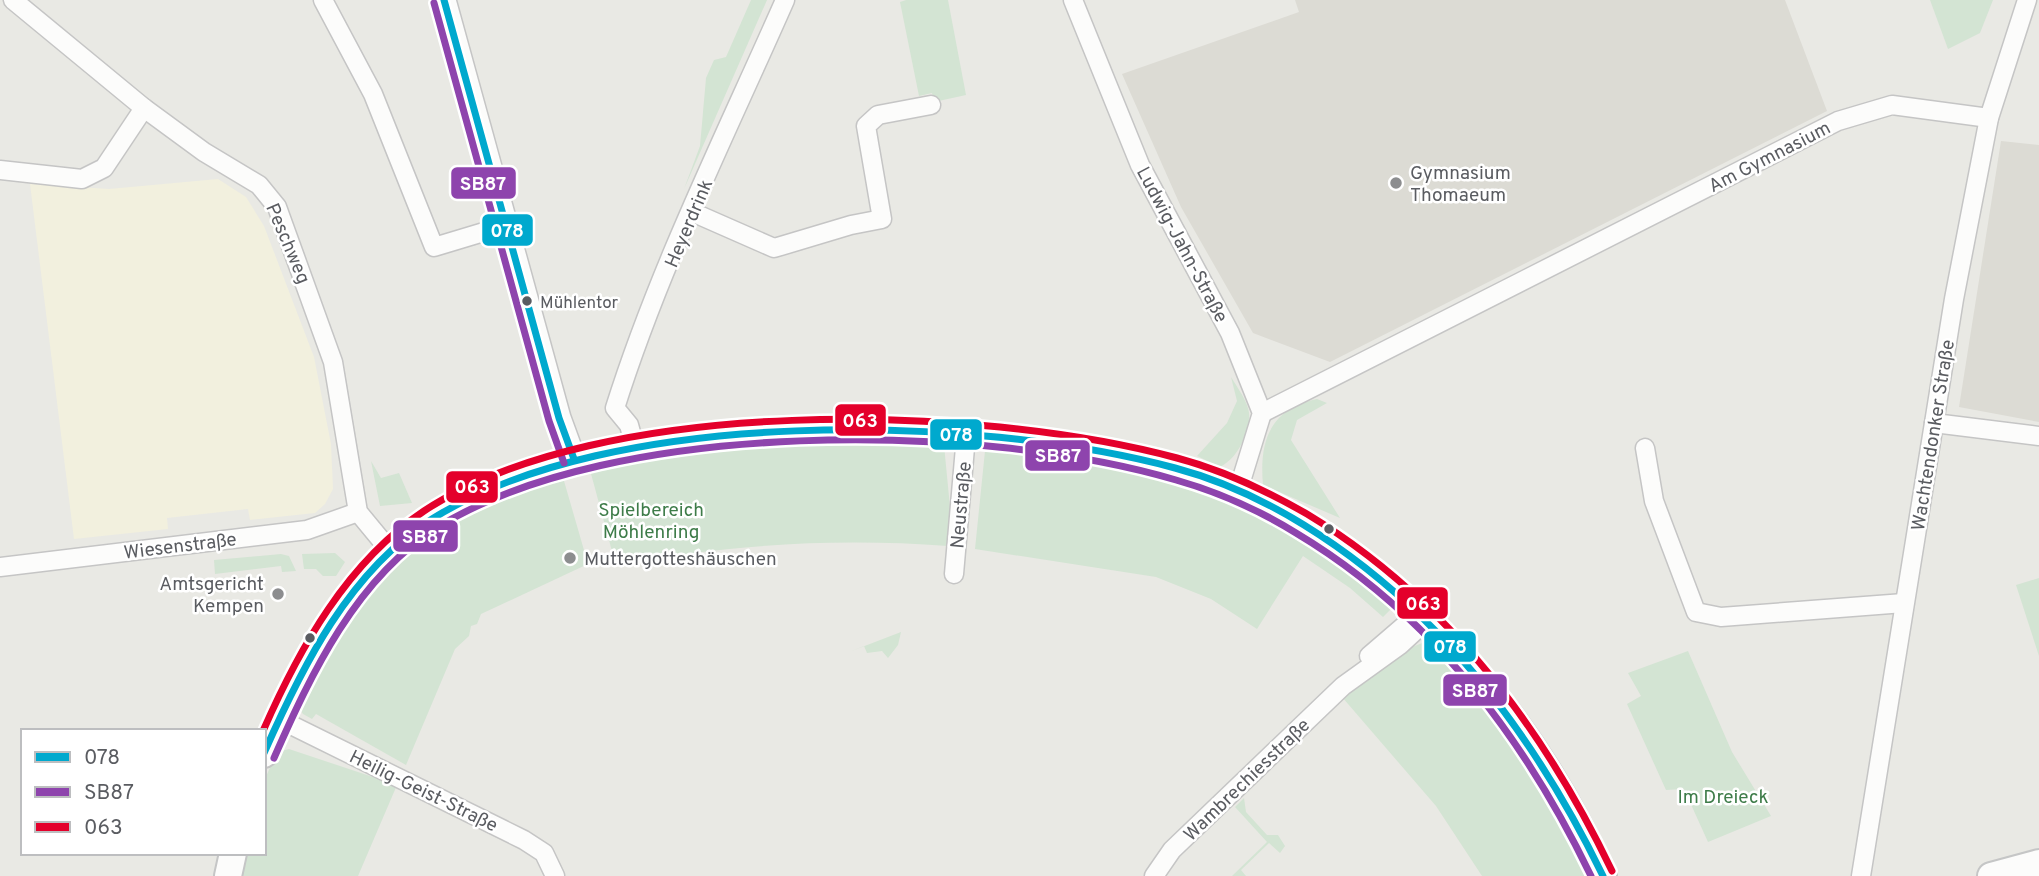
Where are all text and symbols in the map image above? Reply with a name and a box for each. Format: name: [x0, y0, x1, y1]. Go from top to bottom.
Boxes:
street label: Am Gymnasium: [1705, 117, 1835, 199]
place label: Gymnasium Thomaeum: [1410, 162, 1511, 208]
street label: Ludwig-Jahn-Straße: [1130, 163, 1232, 327]
line badge: SB87: [450, 166, 517, 200]
text: SB87: [460, 173, 506, 197]
marker: Gymnasium Thomaeum: [1388, 175, 1404, 191]
street label: Heyerdrink: [660, 176, 719, 272]
street label: Peschweg: [259, 200, 315, 288]
line badge: 078: [481, 213, 534, 247]
text: 078: [490, 220, 524, 244]
place label: Mühlentor: [540, 293, 619, 315]
marker: Mühlentor: [520, 294, 534, 308]
street label: Wachtendonker Straße: [1907, 338, 1961, 533]
line badge: 063: [834, 403, 887, 437]
text: 063: [842, 410, 878, 434]
line badge: 078: [929, 418, 983, 451]
text: 078: [939, 424, 973, 448]
line badge: SB87: [1024, 439, 1091, 472]
text: SB87: [1035, 445, 1081, 469]
street label: Neustraße: [946, 461, 978, 550]
line badge: 063: [445, 470, 499, 504]
text: 063: [454, 476, 490, 500]
park label: Spielbereich Möhlenring: [598, 499, 704, 545]
line badge: SB87: [392, 519, 459, 553]
unlabelled marker: [1322, 522, 1336, 536]
text: SB87: [402, 526, 448, 550]
street label: Wiesenstraße: [122, 528, 238, 566]
place label: Muttergotteshäuschen: [584, 548, 777, 572]
marker: Muttergotteshäuschen: [562, 550, 578, 566]
place label: Amtsgericht Kempen: [159, 573, 264, 619]
marker: Amtsgericht Kempen: [270, 586, 286, 602]
line badge: 063: [1396, 586, 1449, 620]
text: 063: [1405, 593, 1441, 617]
line badge: 078: [1423, 630, 1477, 663]
unlabelled marker: [303, 631, 317, 645]
text: 078: [1433, 636, 1467, 660]
line badge: SB87: [1442, 673, 1508, 707]
text: SB87: [1452, 680, 1498, 704]
street label: Wambrechiesstraße: [1179, 714, 1316, 847]
legend: [21, 729, 266, 855]
text: 078: [84, 745, 120, 772]
street label: Heilig-Geist-Straße: [345, 745, 501, 838]
text: SB87: [84, 780, 134, 807]
park label: Im Dreieck: [1677, 786, 1769, 810]
text: 063: [84, 815, 123, 842]

